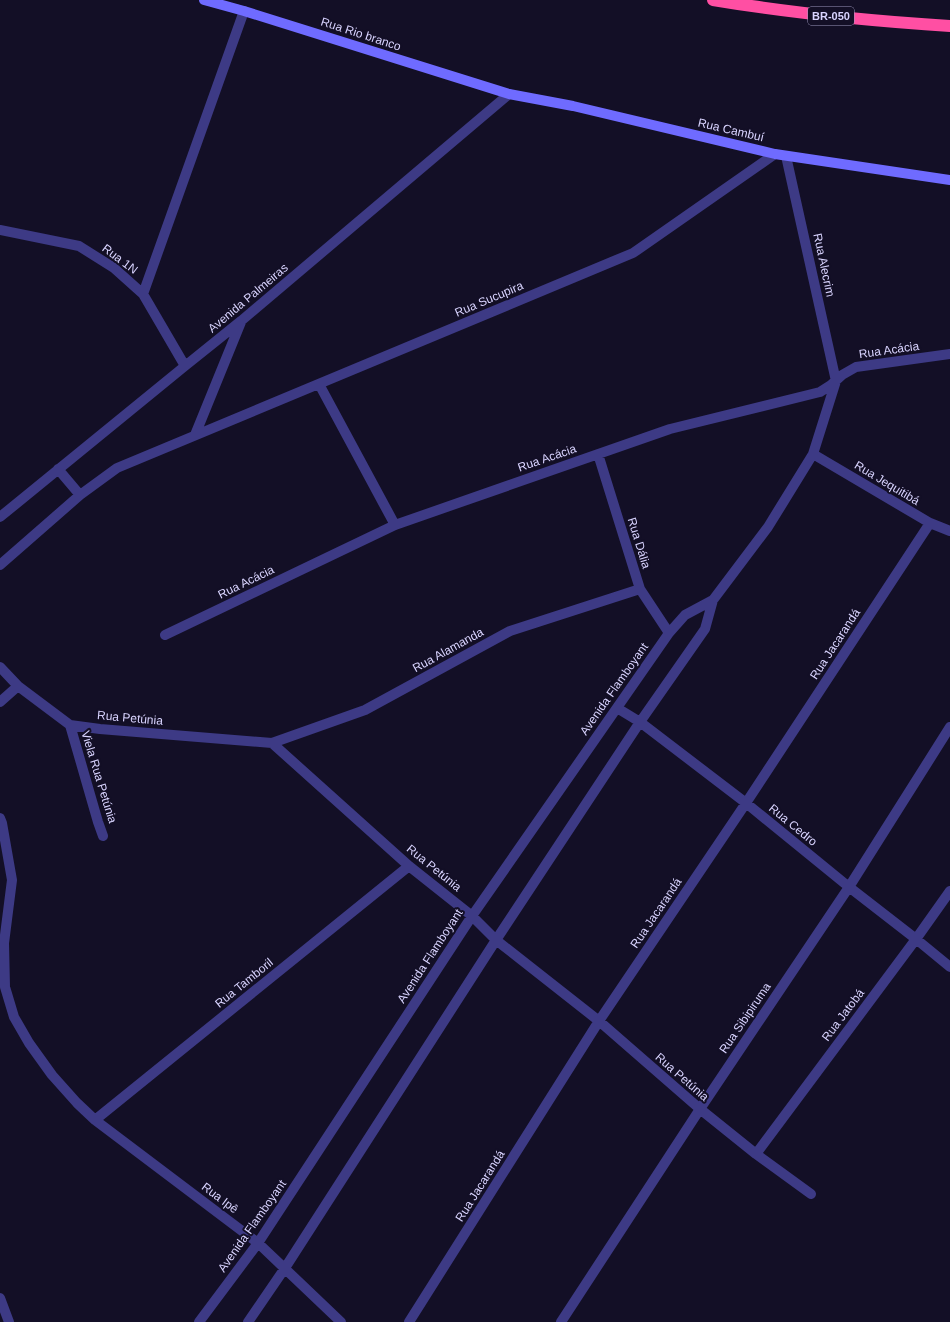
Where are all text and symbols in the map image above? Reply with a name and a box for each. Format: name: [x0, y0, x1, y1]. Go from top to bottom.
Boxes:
road number: BR-050: [808, 7, 854, 25]
street label: Rua Rio branco: [319, 14, 403, 54]
street label: Rua Cambuí: [697, 116, 766, 145]
street label: Rua Alecrim: [810, 232, 838, 298]
street label: Rua 1N: [100, 241, 140, 277]
street label: Avenida Palmeiras: [205, 261, 291, 335]
street label: Rua Sucupira: [453, 278, 525, 320]
street label: Rua Acácia: [858, 339, 920, 361]
street label: Rua Acácia: [516, 441, 578, 475]
street label: Rua Jequitibá: [852, 458, 922, 508]
street label: Rua Dália: [625, 516, 653, 571]
street label: Rua Acácia: [216, 562, 277, 602]
street label: Rua Jacarandá: [807, 606, 863, 682]
street label: Rua Alamanda: [410, 625, 486, 675]
street label: Avenida Flamboyant: [577, 640, 651, 738]
street label: Rua Petúnia: [96, 708, 164, 728]
street label: Viela Rua Petúnia: [78, 729, 120, 825]
street label: Rua Cedro: [766, 801, 820, 849]
street label: Rua Petúnia: [404, 842, 464, 894]
street label: Rua Jacarandá: [627, 875, 685, 951]
street label: Avenida Flamboyant: [394, 906, 466, 1006]
street label: Rua Tamboril: [212, 955, 276, 1011]
street label: Rua Sibipiruma: [716, 980, 774, 1056]
street label: Rua Jatobá: [819, 986, 867, 1044]
street label: Rua Petúnia: [652, 1050, 712, 1104]
street label: Rua Jacarandá: [452, 1148, 508, 1224]
street label: Avenida Flamboyant: [215, 1177, 289, 1275]
street label: Rua Ipê: [199, 1180, 241, 1216]

